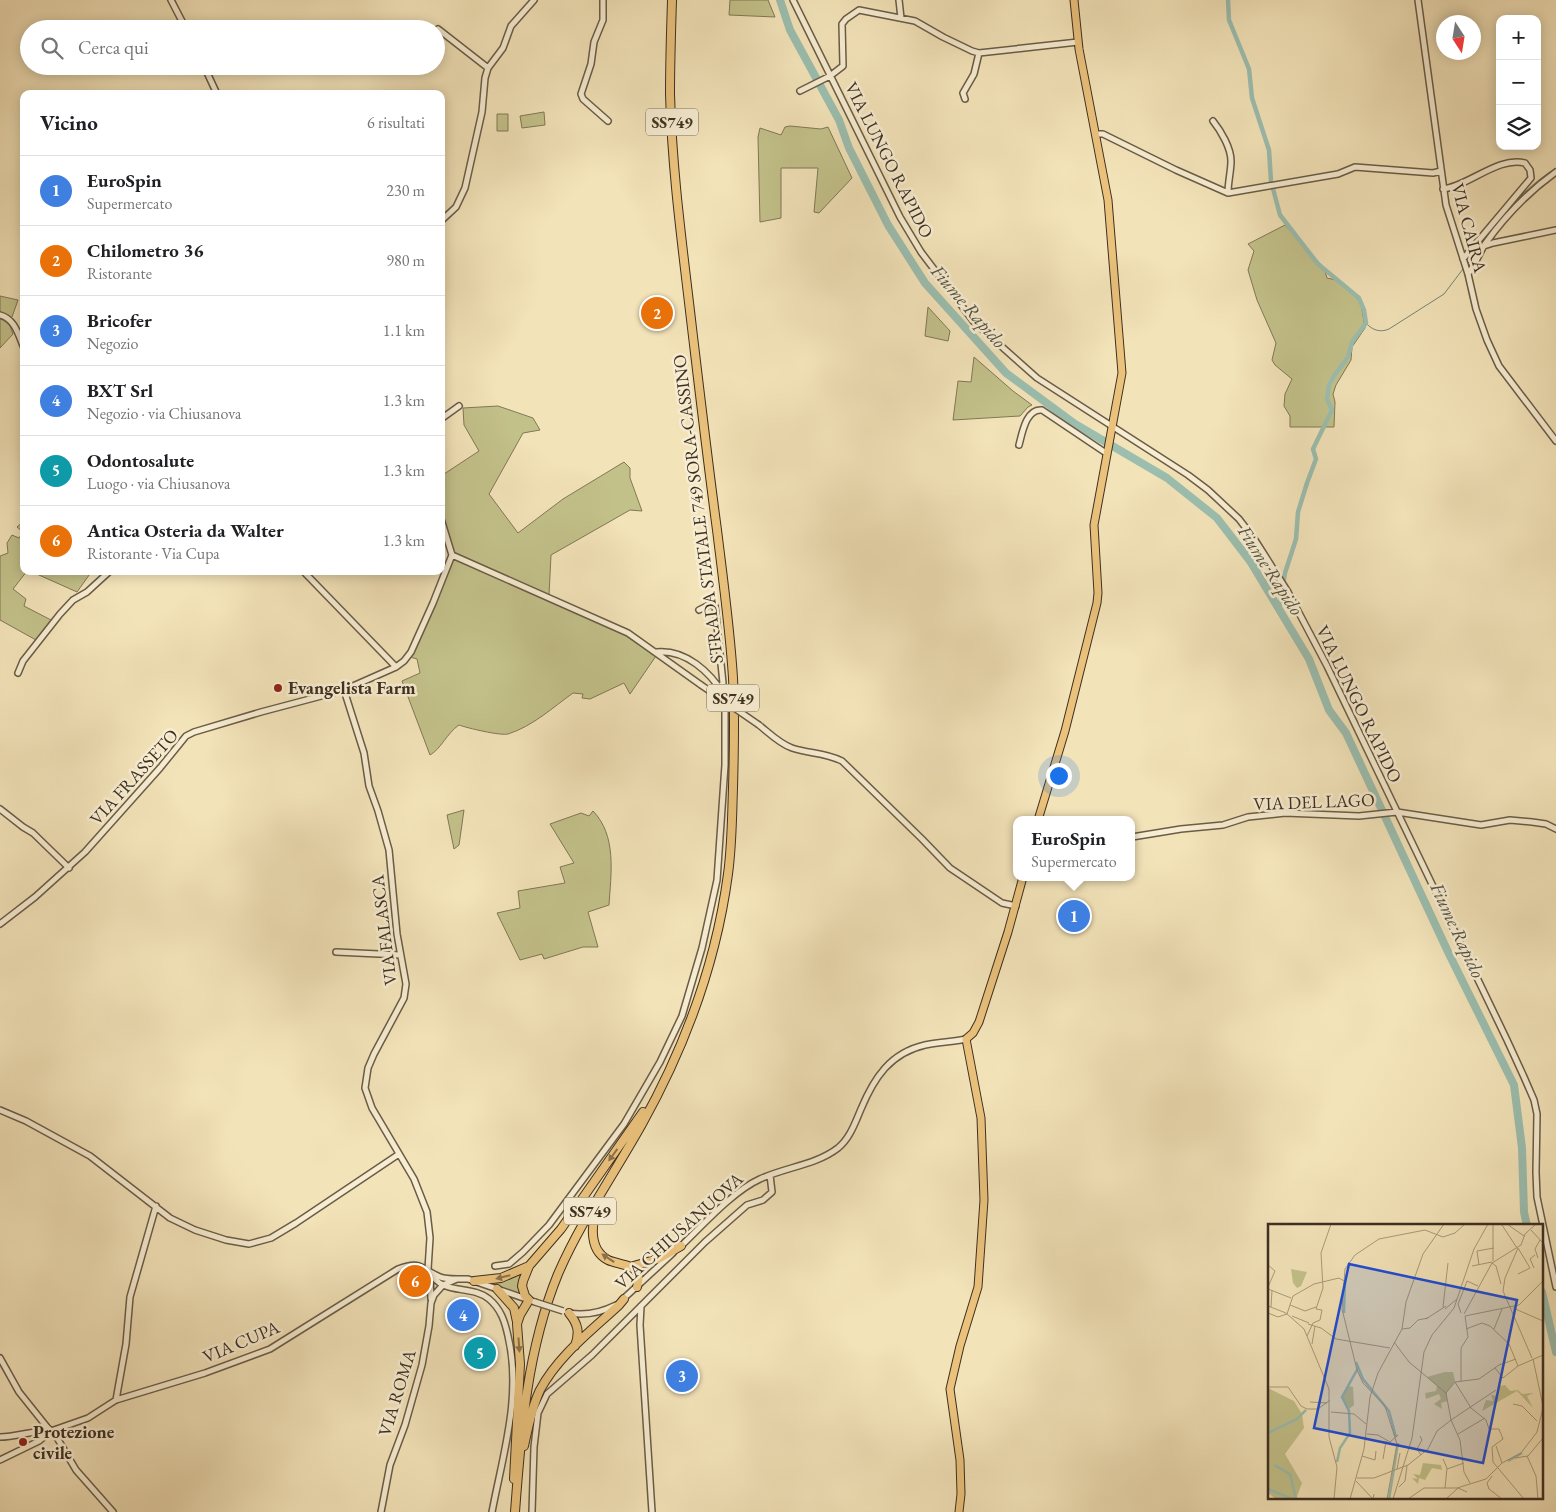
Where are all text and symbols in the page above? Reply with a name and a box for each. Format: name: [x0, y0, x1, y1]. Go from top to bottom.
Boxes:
north arrow: [1436, 15, 1481, 60]
map controls: [1496, 15, 1541, 150]
button: +: [1496, 15, 1541, 60]
search box: [20, 20, 445, 75]
icon: search: [38, 34, 66, 62]
text: Cerca qui: [78, 35, 149, 60]
button: −: [1496, 60, 1541, 105]
street label: VIA LUNGO RAPIDO: [840, 78, 939, 242]
button: layers: [1496, 105, 1541, 150]
road number: SS749: [646, 108, 698, 136]
text: Vicino: [40, 109, 98, 136]
text: 6 risultati: [367, 112, 425, 133]
text: EuroSpin: [87, 168, 162, 193]
text: 1: [52, 180, 60, 201]
text: 230 m: [386, 180, 425, 201]
street label: VIA CAIRA: [1447, 181, 1493, 276]
text: Supermercato: [87, 193, 172, 214]
text: Chilometro 36: [87, 238, 204, 263]
text: 2: [52, 250, 60, 271]
text: 980 m: [386, 250, 425, 271]
water label: Fiume Rapido: [925, 259, 1012, 353]
text: Ristorante: [87, 263, 152, 284]
pin: 2: [641, 294, 673, 332]
text: Bricofer: [87, 308, 152, 333]
text: 3: [52, 320, 60, 341]
text: 1.1 km: [383, 320, 425, 341]
text: Negozio: [87, 333, 138, 354]
street label: STRADA STATALE 749 SORA-CASSINO: [667, 353, 728, 665]
text: BXT Srl: [87, 378, 153, 403]
text: 4: [52, 390, 60, 411]
text: 1.3 km: [383, 390, 425, 411]
text: Negozio · via Chiusanova: [87, 403, 241, 424]
text: Odontosalute: [87, 448, 194, 473]
text: 5: [52, 460, 60, 481]
text: 1.3 km: [383, 460, 425, 481]
text: Luogo · via Chiusanova: [87, 473, 230, 494]
text: Antica Osteria da Walter: [87, 518, 284, 543]
water label: Fiume Rapido: [1232, 520, 1309, 620]
text: 6: [52, 530, 60, 551]
text: 1.3 km: [383, 530, 425, 551]
text: Ristorante · Via Cupa: [87, 543, 220, 564]
street label: VIA LUNGO RAPIDO: [1311, 621, 1408, 786]
place label: Evangelista Farm: [288, 676, 416, 699]
marker: Evangelista Farm: [272, 682, 284, 694]
road number: SS749: [707, 684, 759, 711]
street label: VIA FRASSETO: [84, 724, 183, 830]
your location: [1046, 763, 1072, 789]
street label: VIA DEL LAGO: [1253, 788, 1375, 815]
popup: [1013, 816, 1135, 881]
text: EuroSpin: [1031, 826, 1106, 851]
text: Supermercato: [1031, 851, 1117, 872]
street label: VIA FALASCA: [365, 873, 402, 987]
water label: Fiume Rapido: [1424, 877, 1491, 982]
pin: 1: [1058, 897, 1090, 935]
one-way arrow: [608, 1148, 619, 1161]
street label: VIA CHIUSANUOVA: [610, 1167, 748, 1294]
road number: SS749: [564, 1198, 616, 1224]
inset map: [1268, 1224, 1544, 1500]
one-way arrow: [601, 1253, 614, 1263]
pin: 6: [399, 1262, 431, 1300]
one-way arrow: [495, 1273, 510, 1281]
pin: 4: [447, 1296, 479, 1334]
street label: VIA CUPA: [199, 1315, 283, 1368]
pin: 5: [464, 1334, 496, 1372]
one-way arrow: [515, 1338, 523, 1354]
street label: VIA ROMA: [372, 1346, 421, 1439]
pin: 3: [666, 1357, 698, 1395]
place label: Protezione civile: [33, 1420, 115, 1464]
marker: Protezione civile: [17, 1436, 29, 1448]

